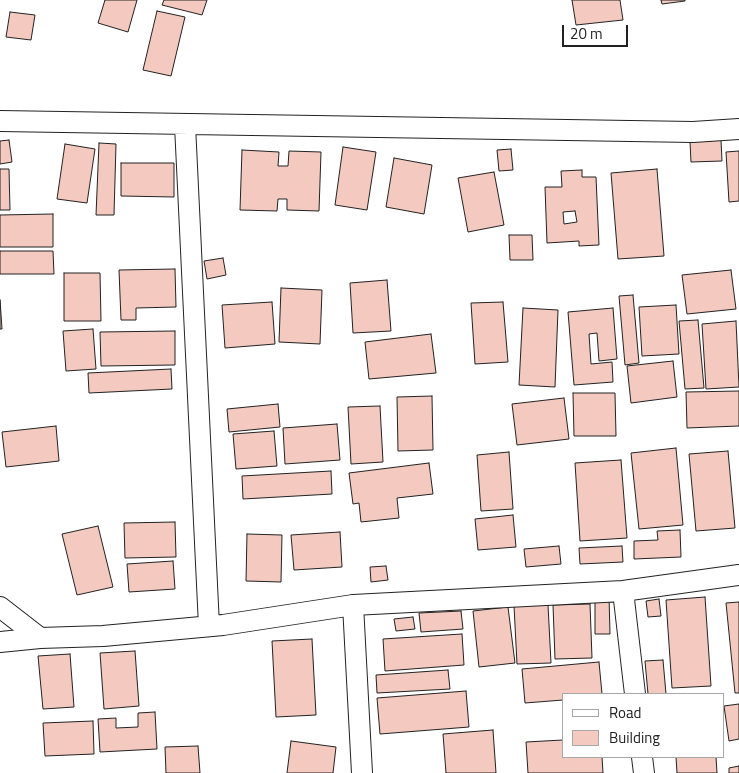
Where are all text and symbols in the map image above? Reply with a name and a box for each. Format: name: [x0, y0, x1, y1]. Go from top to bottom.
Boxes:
scale bar: [564, 15, 630, 47]
text: 20 m: [570, 22, 603, 45]
legend: [562, 693, 724, 758]
text: Road: [609, 701, 641, 724]
text: Building: [609, 726, 660, 749]

